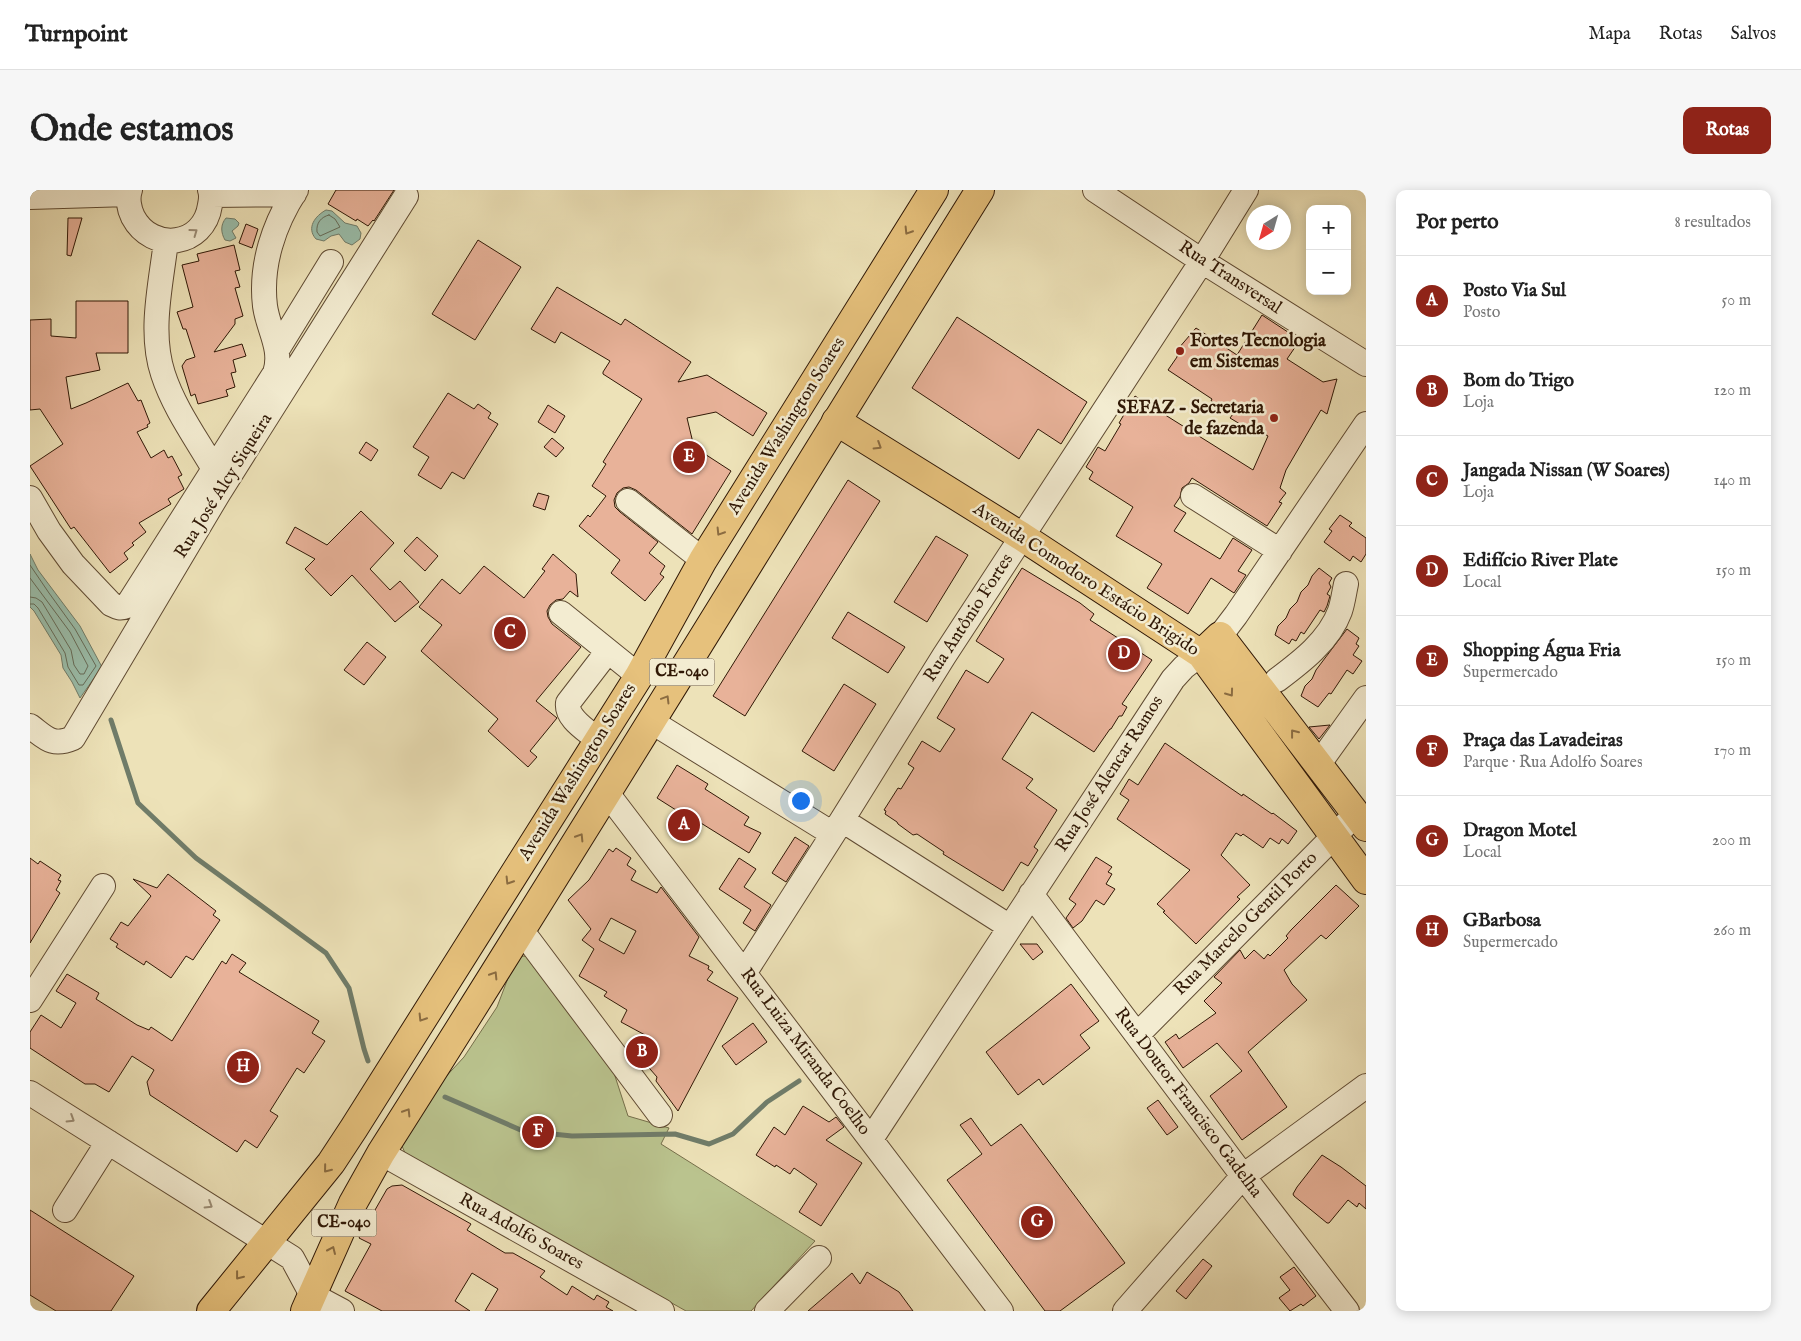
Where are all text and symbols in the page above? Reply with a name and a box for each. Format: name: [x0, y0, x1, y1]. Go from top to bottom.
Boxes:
text: Turnpoint: [25, 19, 128, 50]
text: Mapa: [1589, 23, 1631, 46]
text: Rotas: [1659, 23, 1702, 46]
text: Salvos: [1730, 23, 1776, 46]
button: Rotas: [1683, 107, 1771, 154]
text: Onde estamos: [30, 108, 234, 153]
north arrow: [1246, 205, 1291, 250]
map controls: [1306, 205, 1351, 295]
button: +: [1306, 205, 1351, 250]
text: Por perto: [1416, 209, 1498, 236]
text: 8 resultados: [1675, 213, 1751, 233]
one-way arrow: [905, 226, 915, 235]
one-way arrow: [188, 229, 198, 238]
street label: Rua Transversal: [1174, 236, 1286, 320]
button: −: [1306, 250, 1351, 295]
text: Posto Via Sul: [1463, 279, 1566, 303]
text: A: [1427, 291, 1437, 311]
text: 50 m: [1722, 291, 1751, 311]
text: Posto: [1463, 303, 1500, 323]
place label: Fortes Tecnologia em Sistemas: [1190, 330, 1327, 374]
street label: Avenida Washington Soares: [722, 333, 851, 520]
marker: Fortes Tecnologia em Sistemas: [1174, 345, 1186, 357]
text: Bom do Trigo: [1463, 369, 1574, 393]
text: B: [1427, 381, 1437, 401]
text: 120 m: [1714, 381, 1751, 401]
text: Loja: [1463, 393, 1494, 413]
place label: SEFAZ - Secretaria de fazenda: [1117, 397, 1265, 441]
street label: Rua José Alcy Siqueira: [170, 409, 278, 563]
marker: SEFAZ - Secretaria de fazenda: [1268, 412, 1280, 424]
pin: E: [673, 438, 705, 476]
one-way arrow: [872, 440, 881, 450]
text: Jangada Nissan (W Soares): [1463, 459, 1670, 483]
text: C: [1426, 471, 1438, 491]
text: 140 m: [1713, 471, 1751, 491]
text: Loja: [1463, 483, 1494, 503]
street label: Avenida Comodoro Estácio Brigido: [968, 498, 1204, 662]
one-way arrow: [717, 527, 727, 536]
text: Edifício River Plate: [1463, 549, 1618, 573]
street label: Rua Antônio Fortes: [919, 550, 1019, 686]
text: D: [1426, 561, 1438, 581]
text: 150 m: [1716, 561, 1751, 581]
text: Local: [1463, 573, 1501, 593]
pin: C: [494, 614, 526, 652]
pin: D: [1108, 635, 1140, 673]
text: Shopping Água Fria: [1463, 639, 1621, 663]
text: E: [1426, 651, 1438, 671]
text: 150 m: [1716, 651, 1751, 671]
road number: CE-040: [650, 658, 714, 686]
text: Supermercado: [1463, 663, 1558, 683]
street label: Avenida Washington Soares: [513, 679, 642, 866]
one-way arrow: [1224, 687, 1233, 697]
street label: Rua José Alencar Ramos: [1051, 691, 1169, 857]
one-way arrow: [660, 695, 669, 704]
text: Praça das Lavadeiras: [1463, 729, 1623, 753]
one-way arrow: [1292, 730, 1300, 739]
text: F: [1427, 741, 1437, 761]
text: 170 m: [1714, 741, 1751, 761]
text: Parque · Rua Adolfo Soares: [1463, 753, 1643, 773]
your location: [788, 788, 814, 814]
pin: A: [668, 806, 700, 844]
text: Dragon Motel: [1463, 819, 1576, 843]
text: G: [1426, 831, 1438, 851]
text: 200 m: [1712, 831, 1751, 851]
one-way arrow: [574, 833, 584, 842]
text: Local: [1463, 843, 1501, 863]
street label: Rua Marcelo Gentil Porto: [1169, 847, 1323, 1001]
one-way arrow: [506, 875, 515, 884]
text: GBarbosa: [1463, 909, 1541, 933]
text: H: [1425, 921, 1439, 941]
text: 260 m: [1713, 921, 1751, 941]
text: Supermercado: [1463, 933, 1558, 953]
street label: Rua Luiza Miranda Coelho: [735, 964, 876, 1140]
one-way arrow: [488, 971, 497, 980]
street label: Rua Doutor Francisco Gadelha: [1109, 1003, 1267, 1203]
one-way arrow: [419, 1013, 429, 1022]
pin: B: [626, 1033, 658, 1071]
pin: H: [227, 1048, 259, 1086]
one-way arrow: [401, 1108, 411, 1117]
one-way arrow: [66, 1112, 75, 1122]
pin: F: [522, 1113, 554, 1151]
one-way arrow: [323, 1163, 332, 1172]
street label: Rua Adolfo Soares: [455, 1188, 587, 1276]
one-way arrow: [203, 1199, 212, 1209]
pin: G: [1021, 1203, 1053, 1241]
road number: CE-040: [312, 1210, 376, 1236]
one-way arrow: [326, 1246, 336, 1255]
one-way arrow: [236, 1270, 244, 1279]

